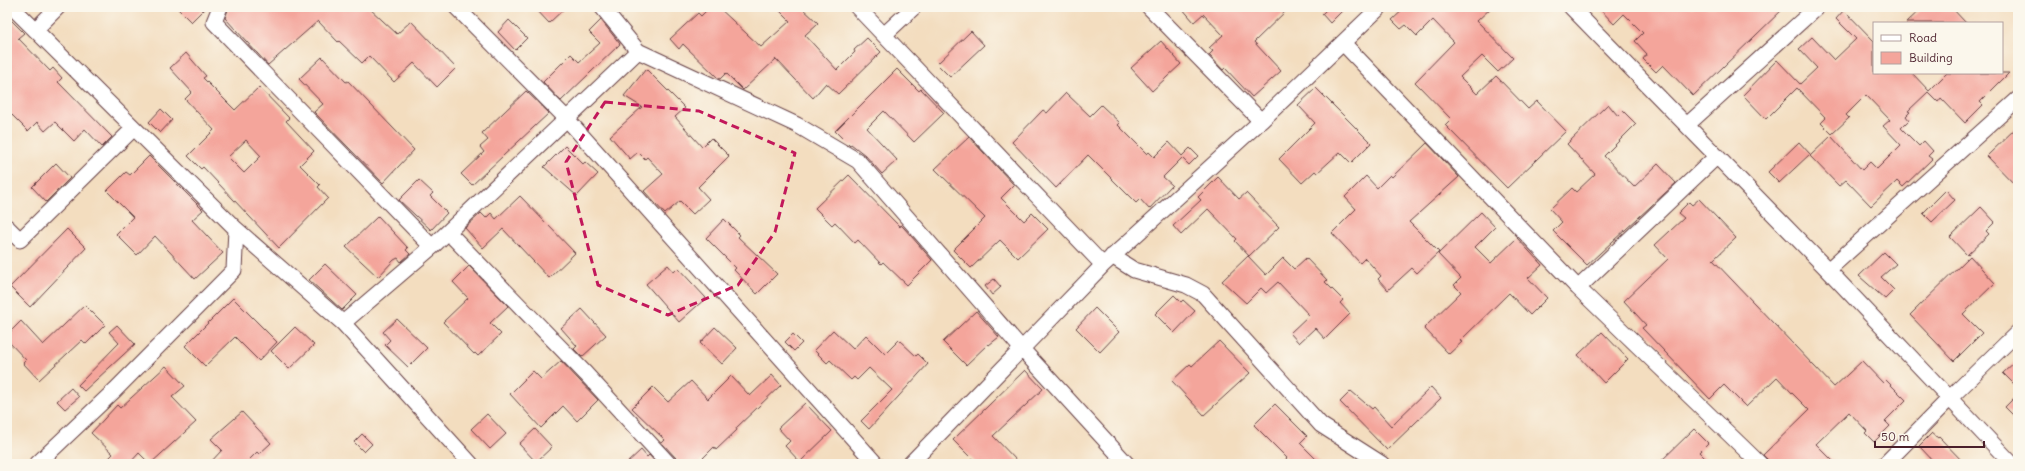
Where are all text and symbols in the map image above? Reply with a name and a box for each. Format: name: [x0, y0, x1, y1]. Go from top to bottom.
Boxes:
legend: [1873, 22, 2003, 74]
text: Road: [1909, 30, 1937, 45]
text: Building: [1909, 50, 1953, 65]
scale bar: [1875, 423, 1984, 449]
text: 50 m: [1881, 429, 1910, 444]

